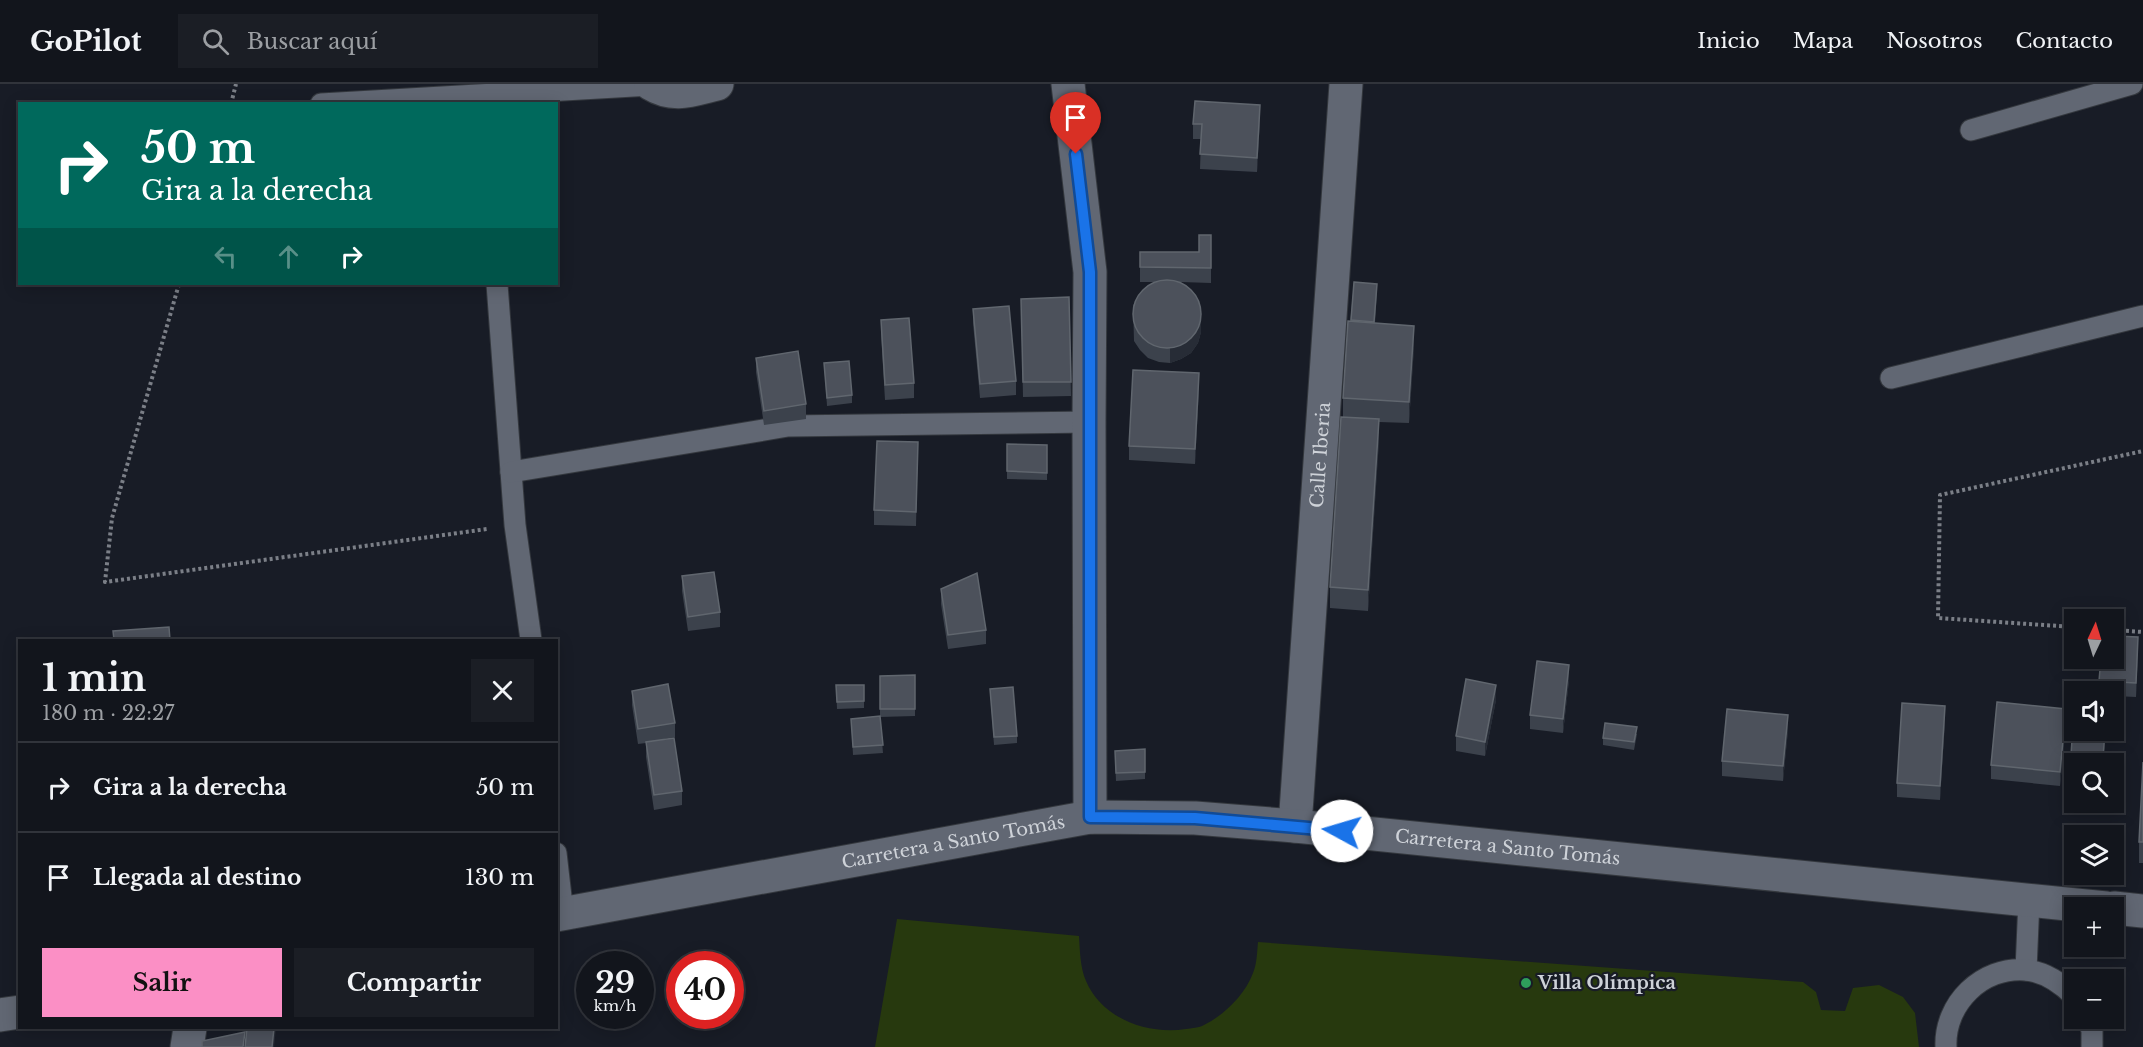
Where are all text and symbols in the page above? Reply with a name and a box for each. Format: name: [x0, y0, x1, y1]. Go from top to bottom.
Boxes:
search box: [178, 14, 598, 68]
text: GoPilot: [30, 24, 142, 59]
icon: search: [199, 25, 232, 58]
text: Buscar aquí: [247, 28, 377, 55]
text: Inicio: [1697, 28, 1760, 54]
text: Mapa: [1793, 28, 1853, 54]
text: Nosotros: [1886, 28, 1982, 54]
text: Contacto: [2015, 28, 2113, 54]
pin: [1050, 92, 1101, 154]
icon: arrive: [1059, 101, 1092, 134]
text: 50 m: [141, 122, 255, 174]
icon: right: [42, 126, 120, 204]
text: Gira a la derecha: [141, 174, 372, 207]
icon: left: [209, 240, 242, 273]
icon: ahead: [272, 240, 305, 273]
icon: right: [335, 240, 368, 273]
street label: Calle Iberia: [1306, 401, 1335, 508]
north arrow: [2064, 609, 2124, 669]
map controls: [2064, 609, 2124, 1029]
text: 1 min: [42, 656, 146, 701]
button: close: [471, 659, 534, 722]
button: sound: [2064, 681, 2124, 741]
text: 180 m · 22:27: [42, 701, 174, 725]
button: search: [2064, 753, 2124, 813]
icon: right: [42, 771, 75, 804]
text: Gira a la derecha: [93, 774, 287, 801]
text: 50 m: [476, 774, 534, 801]
position arrow: [1310, 799, 1374, 863]
street label: Carretera a Santo Tomás: [840, 811, 1067, 873]
street label: Carretera a Santo Tomás: [1394, 825, 1621, 870]
button: layers: [2064, 825, 2124, 885]
icon: arrive: [42, 861, 75, 894]
text: Llegada al destino: [93, 864, 302, 891]
text: 130 m: [465, 864, 534, 891]
button: +: [2064, 897, 2124, 957]
button: Salir: [42, 948, 282, 1017]
button: Compartir: [294, 948, 534, 1017]
speed limit sign: 40: [666, 951, 744, 1029]
text: 29: [595, 964, 635, 1001]
button: −: [2064, 969, 2124, 1029]
place label: Villa Olímpica: [1537, 972, 1676, 994]
marker: Villa Olímpica: [1519, 976, 1533, 990]
text: km/h: [594, 996, 636, 1015]

